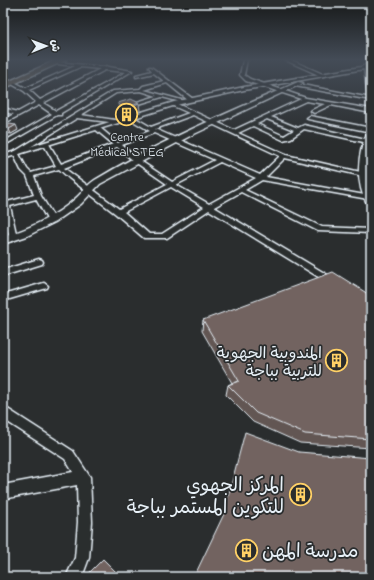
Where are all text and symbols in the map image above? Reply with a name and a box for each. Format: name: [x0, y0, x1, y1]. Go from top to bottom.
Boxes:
north arrow: [26, 26, 66, 66]
text: ش: [47, 40, 63, 52]
building icon: Centre Médical STEG: [114, 101, 140, 127]
place label: Centre Médical STEG: [90, 128, 164, 162]
place label: المندوبية الجهوية للتربية بباجة: [217, 342, 322, 384]
building icon: المندوبية الجهوية للتربية بباجة: [324, 348, 350, 374]
place label: المركز الجهوي للتكوين المستمر بباجة: [127, 473, 284, 522]
building icon: المركز الجهوي للتكوين المستمر بباجة: [287, 482, 313, 508]
building icon: مدرسة المهن: [234, 537, 260, 563]
place label: مدرسة المهن: [262, 539, 358, 566]

